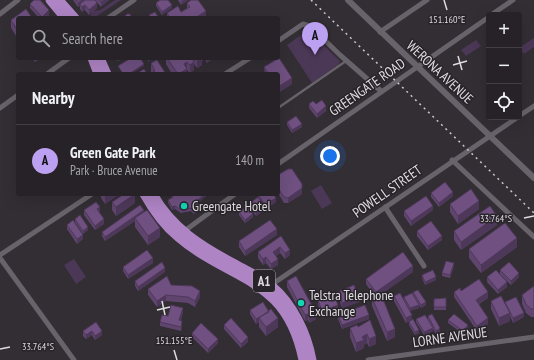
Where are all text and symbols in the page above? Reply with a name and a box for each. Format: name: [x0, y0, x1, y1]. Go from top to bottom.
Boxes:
map controls: [486, 12, 522, 120]
button: +: [486, 12, 522, 48]
text: 151.160°E: [429, 13, 465, 26]
search box: [16, 16, 280, 60]
pin: A: [302, 22, 328, 55]
icon: search: [30, 27, 52, 49]
text: Search here: [62, 29, 123, 48]
street label: WERONA AVENUE: [403, 36, 477, 108]
button: −: [486, 48, 522, 84]
street label: GREENGATE ROAD: [325, 54, 409, 120]
button: locate: [486, 84, 522, 120]
text: Nearby: [32, 87, 75, 109]
text: Green Gate Park: [70, 143, 156, 162]
your location: [320, 146, 340, 166]
text: A: [42, 152, 48, 169]
text: 140 m: [235, 152, 264, 169]
street label: POWELL STREET: [349, 160, 426, 221]
text: Park · Bruce Avenue: [70, 162, 158, 179]
place label: Greengate Hotel: [192, 197, 272, 215]
marker: Greengate Hotel: [179, 201, 189, 211]
text: 33.764°S: [480, 212, 512, 225]
road number: A1: [253, 270, 275, 292]
place label: Telstra Telephone Exchange: [309, 286, 394, 320]
marker: Telstra Telephone Exchange: [296, 298, 306, 308]
street label: LORNE AVENUE: [412, 323, 488, 351]
text: 151.155°E: [156, 334, 192, 347]
text: 33.764°S: [22, 340, 54, 353]

